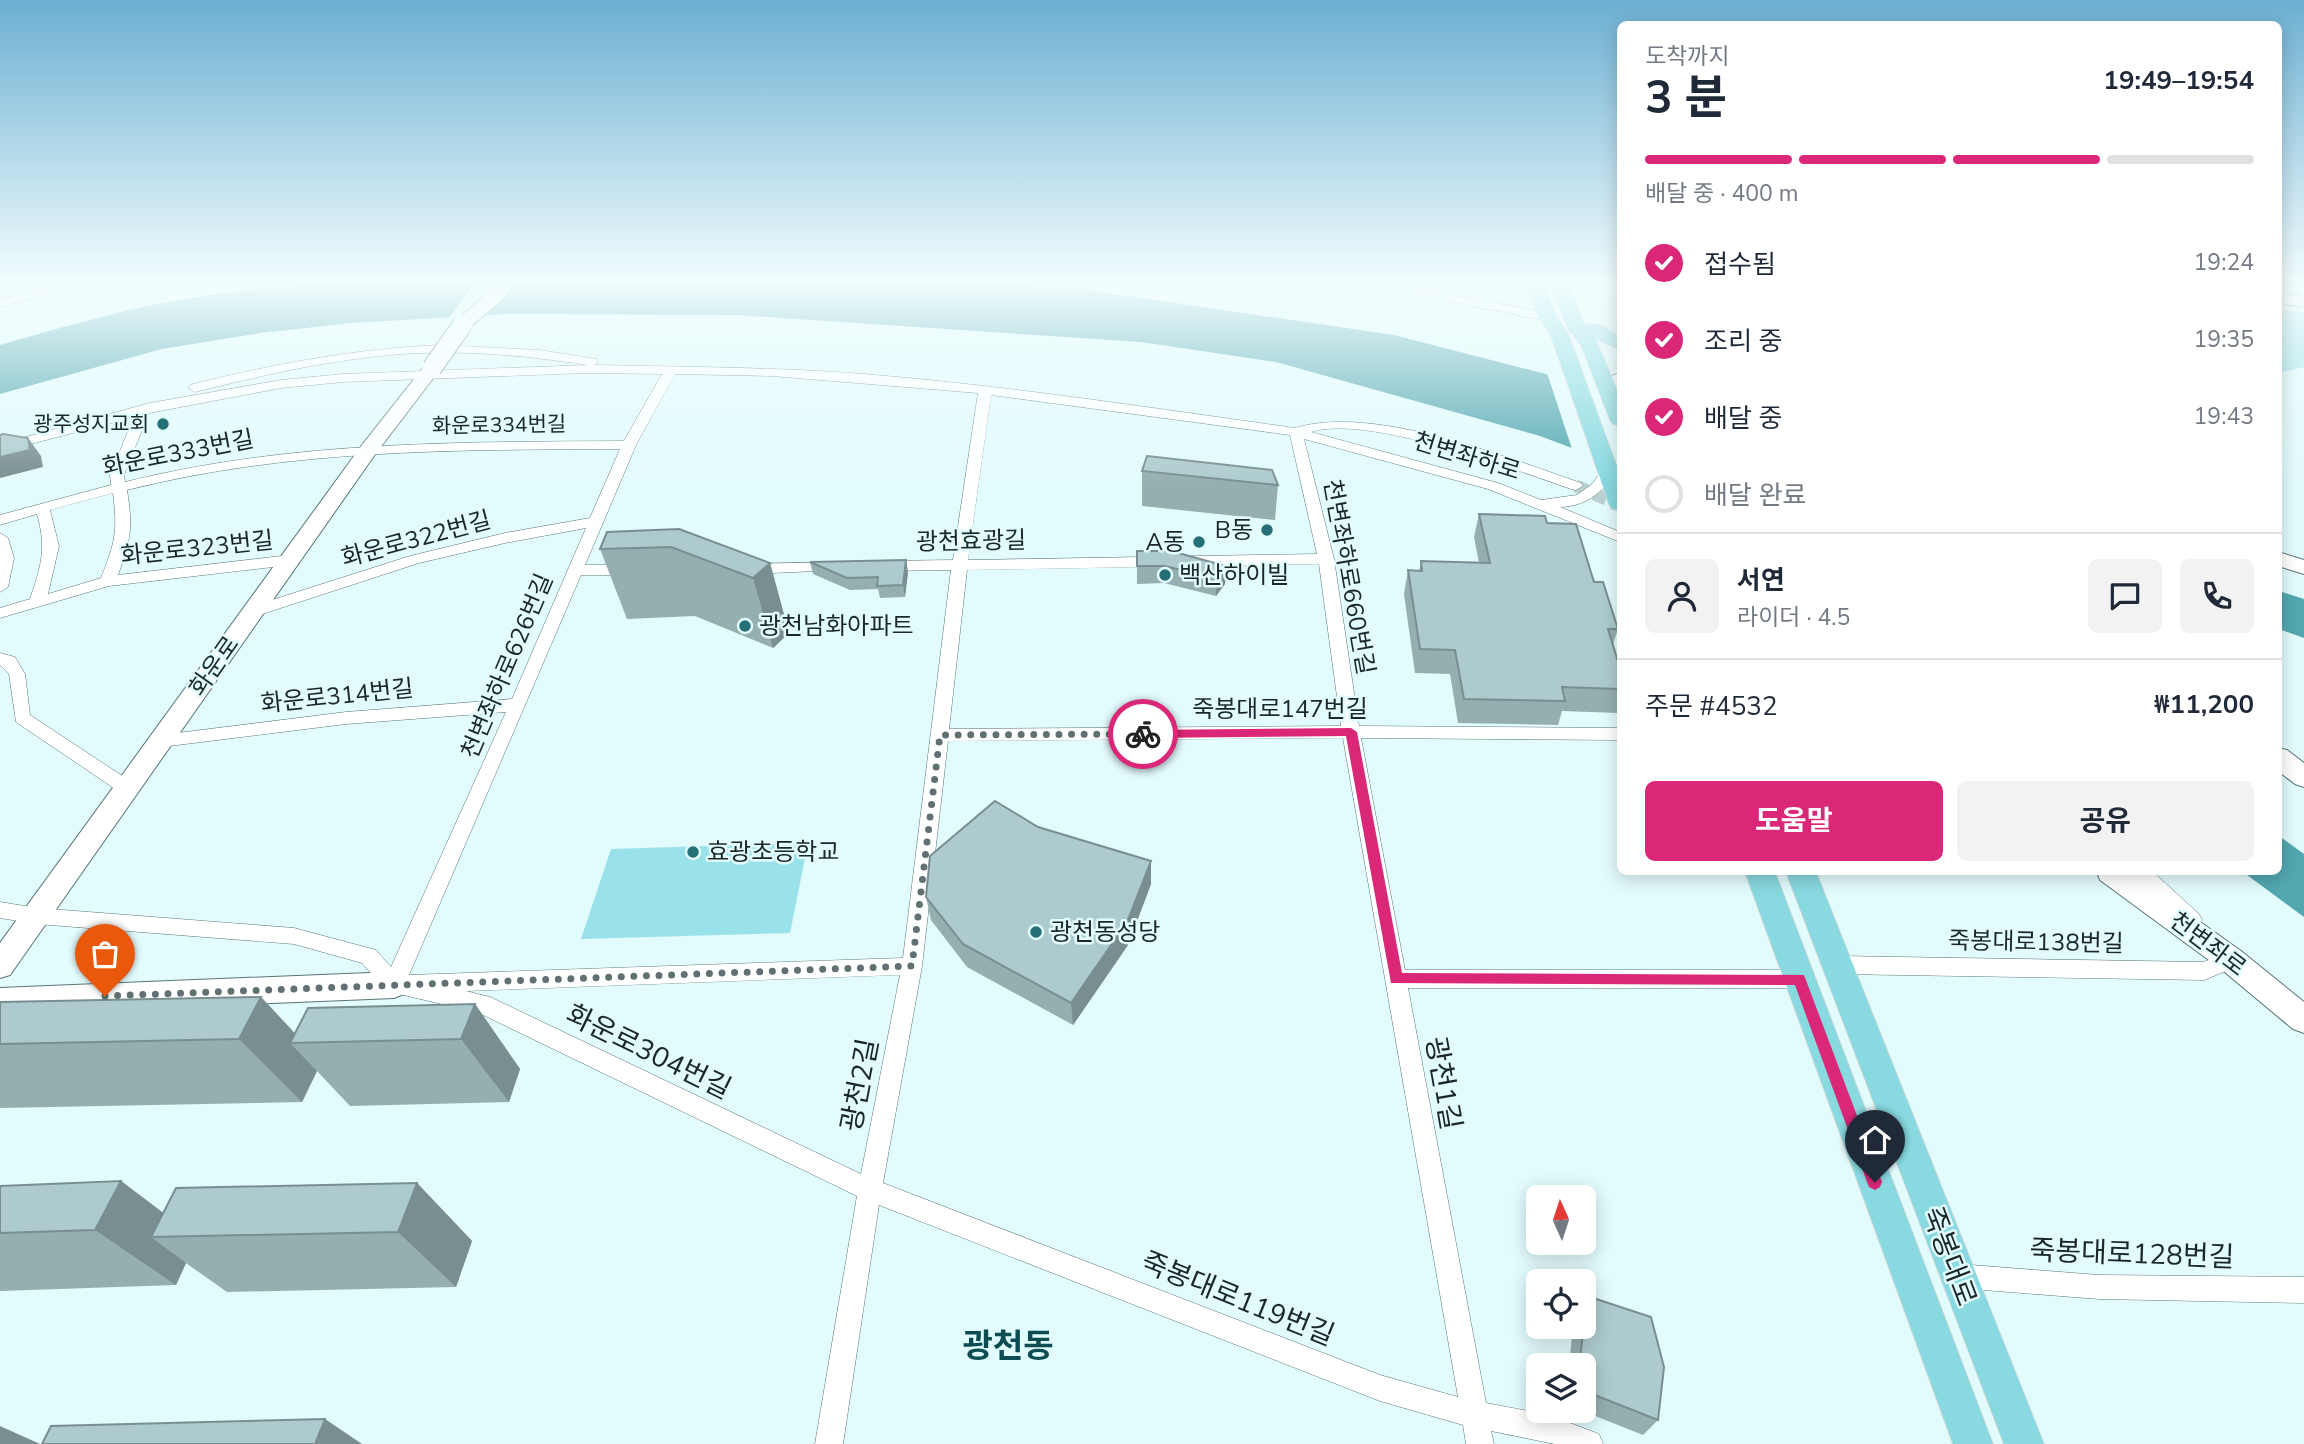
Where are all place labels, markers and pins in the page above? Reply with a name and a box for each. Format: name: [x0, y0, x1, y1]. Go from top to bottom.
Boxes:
place label: 광주성지교회: [33, 410, 149, 438]
marker: 광주성지교회: [155, 416, 171, 432]
place label: B동: [1215, 514, 1253, 546]
marker: B동: [1259, 522, 1275, 538]
place label: A동: [1145, 526, 1185, 558]
marker: A동: [1191, 534, 1207, 550]
place label: 백산하이빌: [1179, 559, 1289, 591]
marker: 백산하이빌: [1157, 567, 1173, 583]
place label: 광천남화아파트: [759, 610, 914, 642]
marker: 광천남화아파트: [737, 618, 753, 634]
place label: 효광초등학교: [707, 836, 839, 868]
marker: 효광초등학교: [685, 844, 701, 860]
place label: 광천동성당: [1050, 916, 1160, 948]
pin: [75, 924, 135, 996]
marker: 광천동성당: [1028, 924, 1044, 940]
pin: [1845, 1110, 1905, 1182]

